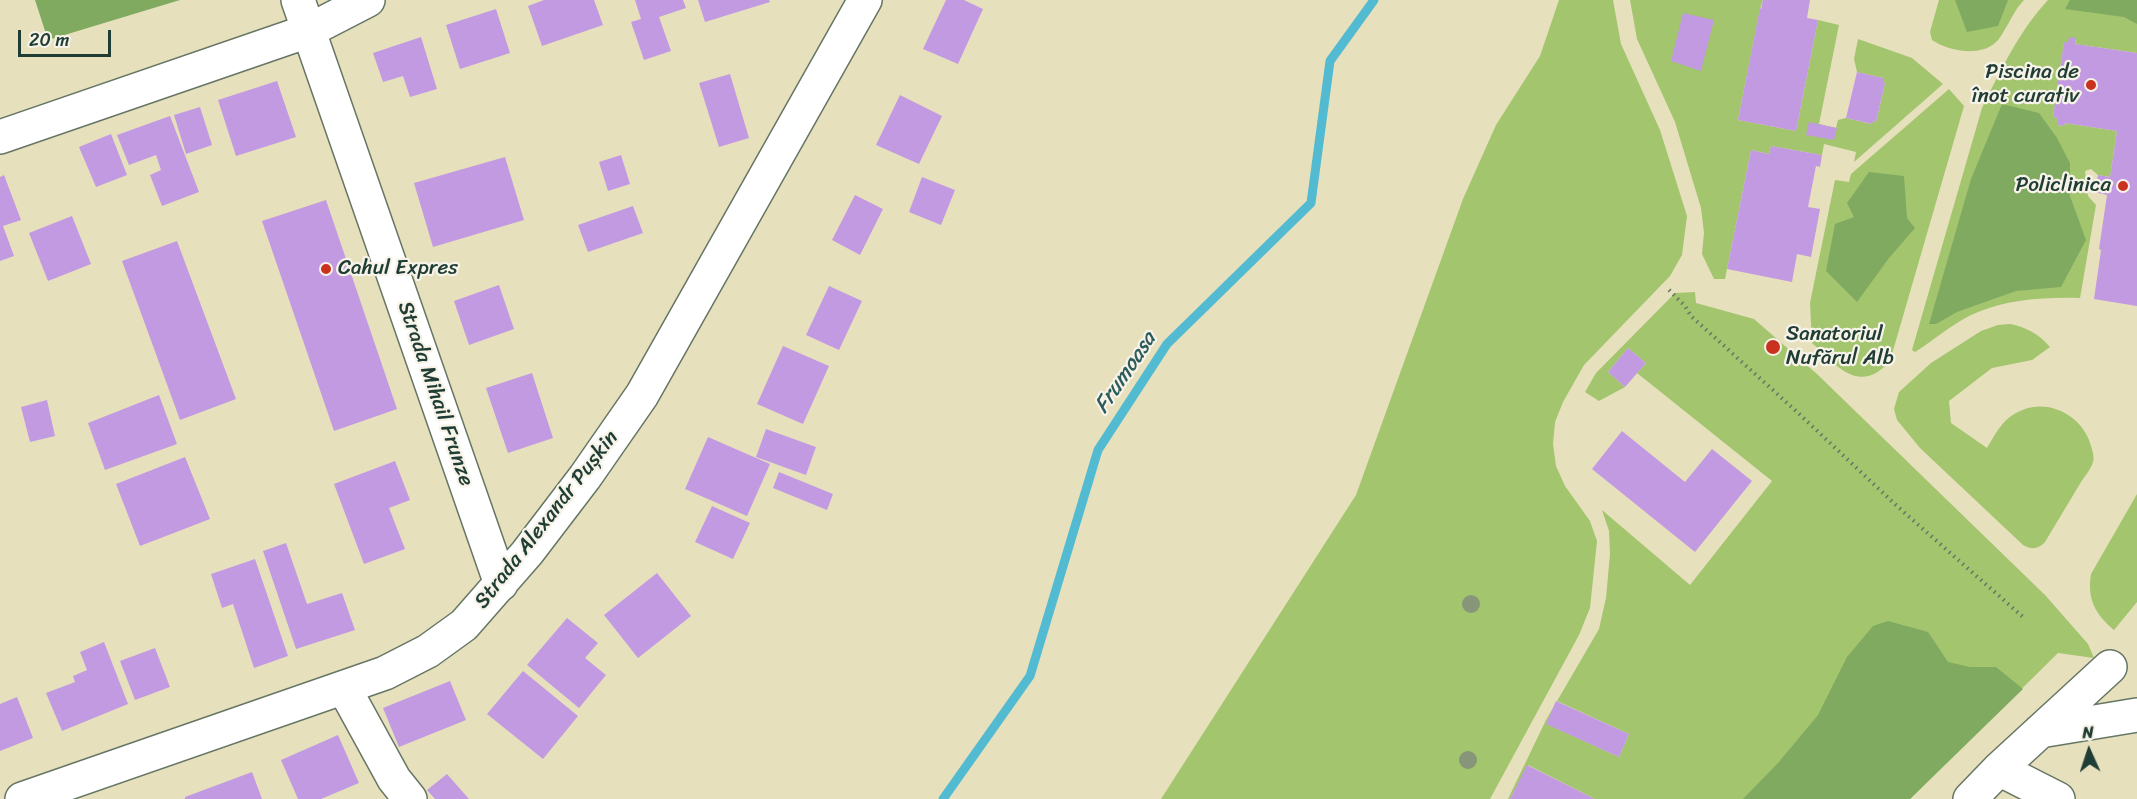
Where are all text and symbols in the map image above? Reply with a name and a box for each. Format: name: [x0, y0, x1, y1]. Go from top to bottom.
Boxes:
scale bar: [21, 18, 114, 56]
text: 20 m: [29, 24, 69, 56]
place label: Piscina de înot curativ: [1971, 60, 2079, 110]
marker: Piscina de înot curativ: [2084, 78, 2098, 92]
place label: Policlinica: [2015, 173, 2111, 199]
marker: Policlinica: [2116, 179, 2130, 193]
place label: Cahul Expres: [338, 256, 458, 282]
marker: Cahul Expres: [319, 262, 333, 276]
street label: Strada Mihail Frunze: [392, 298, 478, 490]
place label: Sanatoriul Nufărul Alb: [1786, 322, 1894, 372]
water label: Frumoasa: [1089, 327, 1163, 419]
marker: Sanatoriul Nufărul Alb: [1764, 338, 1782, 356]
street label: Strada Alexandr Pușkin: [470, 426, 624, 614]
text: N: [2082, 718, 2094, 747]
north arrow: [2059, 721, 2119, 781]

